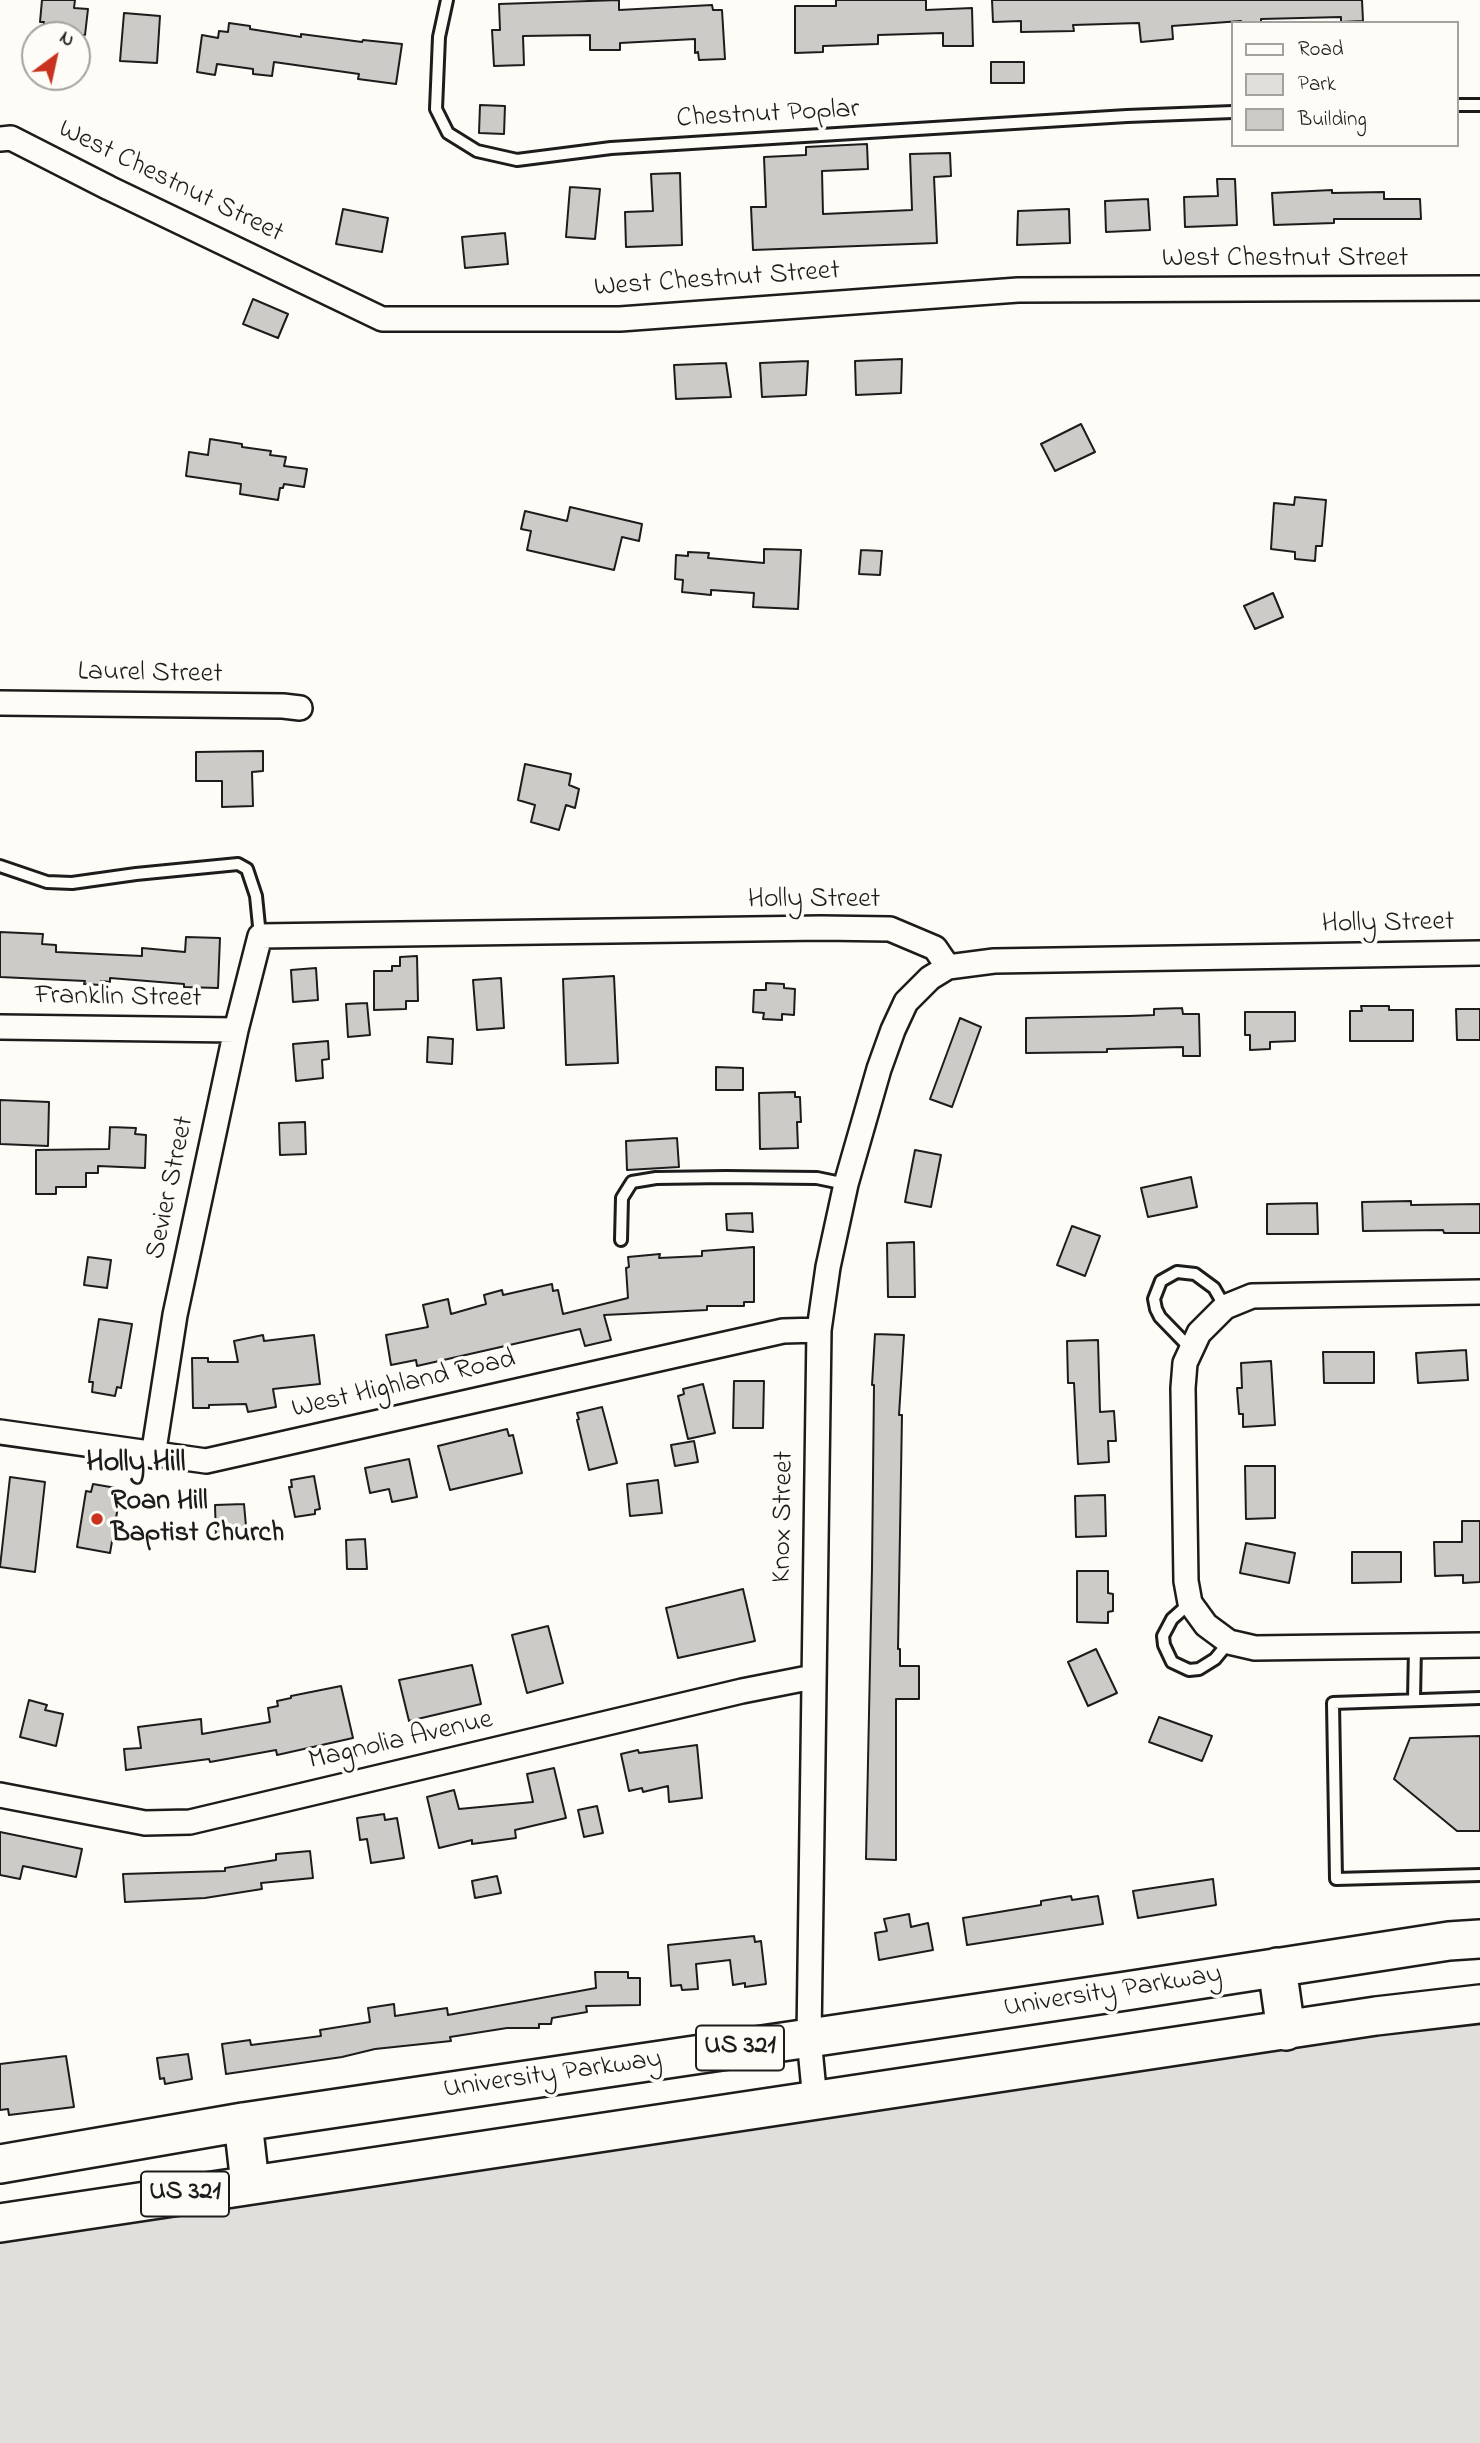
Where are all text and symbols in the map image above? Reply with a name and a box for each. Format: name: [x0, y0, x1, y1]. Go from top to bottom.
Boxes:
north arrow: [21, 21, 91, 91]
legend: [1232, 21, 1459, 147]
text: N: [54, 25, 79, 54]
text: Road: [1298, 35, 1344, 65]
text: Park: [1298, 70, 1336, 100]
street label: Chestnut Poplar: [676, 94, 860, 138]
text: Building: [1298, 105, 1367, 135]
street label: West Chestnut Street: [52, 114, 288, 252]
street label: West Chestnut Street: [1162, 243, 1408, 277]
street label: West Chestnut Street: [593, 256, 841, 306]
street label: Laurel Street: [77, 657, 223, 693]
street label: Holly Street: [748, 884, 880, 918]
street label: Holly Street: [1321, 907, 1455, 943]
street label: Franklin Street: [34, 981, 202, 1017]
street label: Sevier Street: [140, 1114, 204, 1262]
street label: West Highland Road: [289, 1344, 519, 1428]
district label: Holly Hill: [86, 1447, 186, 1483]
street label: Knox Street: [767, 1451, 803, 1583]
place label: Roan Hill Baptist Church: [111, 1486, 284, 1552]
marker: Roan Hill Baptist Church: [89, 1511, 105, 1527]
street label: Magnolia Avenue: [306, 1705, 496, 1779]
street label: University Parkway: [1002, 1959, 1224, 2027]
road number: US 321: [696, 2025, 784, 2070]
street label: University Parkway: [442, 2044, 664, 2108]
road number: US 321: [141, 2172, 229, 2216]

